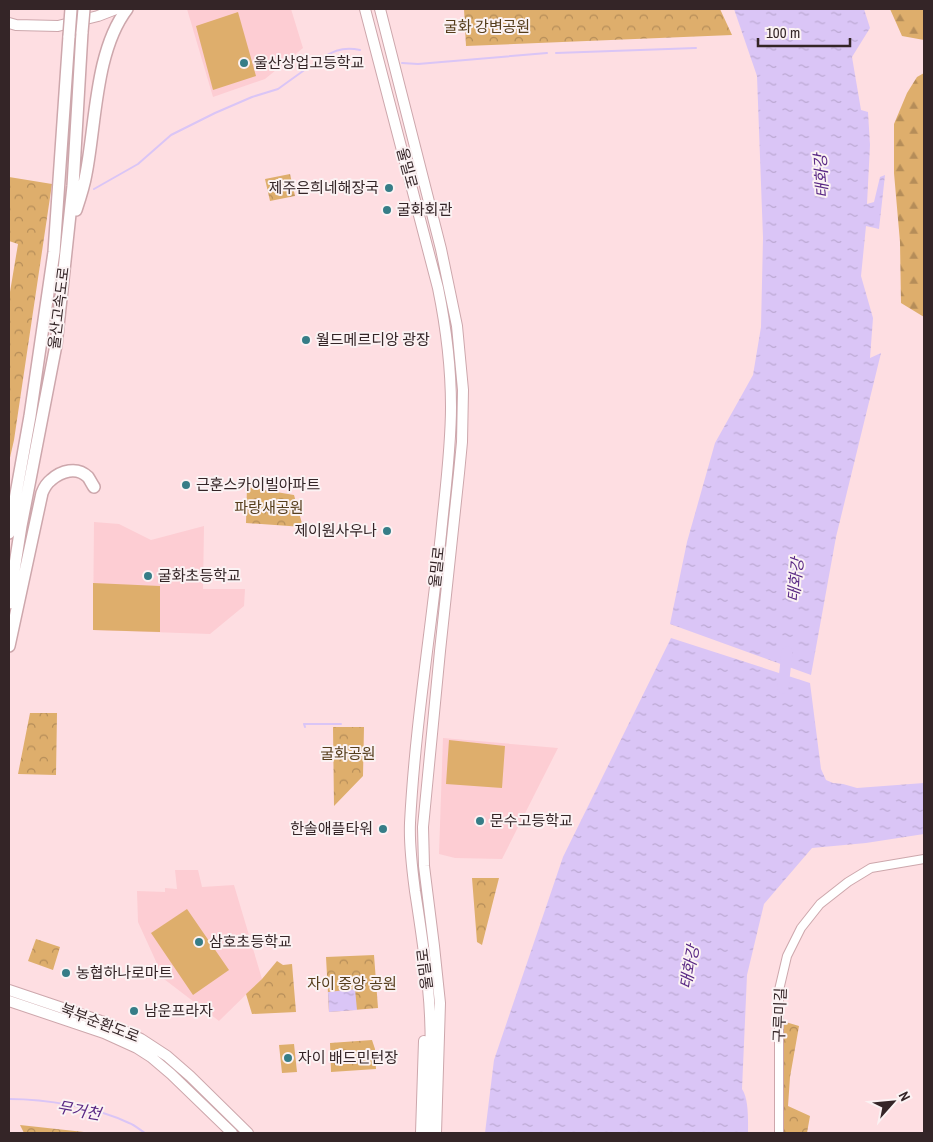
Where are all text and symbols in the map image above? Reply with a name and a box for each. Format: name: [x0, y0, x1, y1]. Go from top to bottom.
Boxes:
scale bar: [758, 15, 850, 47]
park label: 굴화 강변공원: [444, 16, 530, 37]
text: 100 m: [766, 22, 800, 43]
place label: 울산상업고등학교: [254, 52, 364, 73]
marker: 울산상업고등학교: [238, 57, 250, 69]
street label: 울밀로: [392, 145, 423, 191]
water label: 태화강: [809, 151, 833, 199]
place label: 제주은희네해장국: [269, 177, 379, 198]
marker: 제주은희네해장국: [383, 182, 395, 194]
place label: 굴화회관: [397, 199, 452, 220]
marker: 굴화회관: [381, 204, 393, 216]
street label: 울산고속도로: [43, 266, 74, 350]
place label: 월드메르디앙 광장: [316, 329, 430, 350]
marker: 월드메르디앙 광장: [300, 334, 312, 346]
place label: 근훈스카이빌아파트: [196, 474, 320, 495]
marker: 근훈스카이빌아파트: [180, 479, 192, 491]
park label: 파랑새공원: [234, 497, 304, 518]
place label: 제이원사우나: [294, 520, 377, 541]
marker: 제이원사우나: [381, 525, 393, 537]
street label: 울밀로: [424, 545, 449, 589]
water label: 태화강: [782, 555, 808, 603]
place label: 굴화초등학교: [158, 565, 241, 586]
marker: 굴화초등학교: [142, 570, 154, 582]
park label: 굴화공원: [320, 743, 376, 764]
place label: 문수고등학교: [490, 810, 573, 831]
marker: 문수고등학교: [474, 815, 486, 827]
place label: 한솔애플타워: [290, 818, 373, 839]
marker: 한솔애플타워: [377, 823, 389, 835]
place label: 삼호초등학교: [209, 931, 292, 952]
marker: 삼호초등학교: [193, 936, 205, 948]
water label: 태화강: [674, 941, 704, 991]
street label: 울밀로: [412, 947, 437, 991]
place label: 농협하나로마트: [76, 962, 173, 983]
marker: 농협하나로마트: [60, 967, 72, 979]
park label: 자이 중앙 공원: [307, 973, 397, 994]
street label: 구루미길: [768, 987, 791, 1043]
street label: 북부순환도로: [58, 998, 143, 1047]
place label: 남운프라자: [144, 1000, 213, 1021]
marker: 남운프라자: [128, 1005, 140, 1017]
place label: 자이 배드민턴장: [298, 1047, 398, 1068]
marker: 자이 배드민턴장: [282, 1052, 294, 1064]
north arrow: [868, 1077, 918, 1127]
text: N: [895, 1088, 914, 1104]
water label: 무거천: [55, 1095, 105, 1125]

